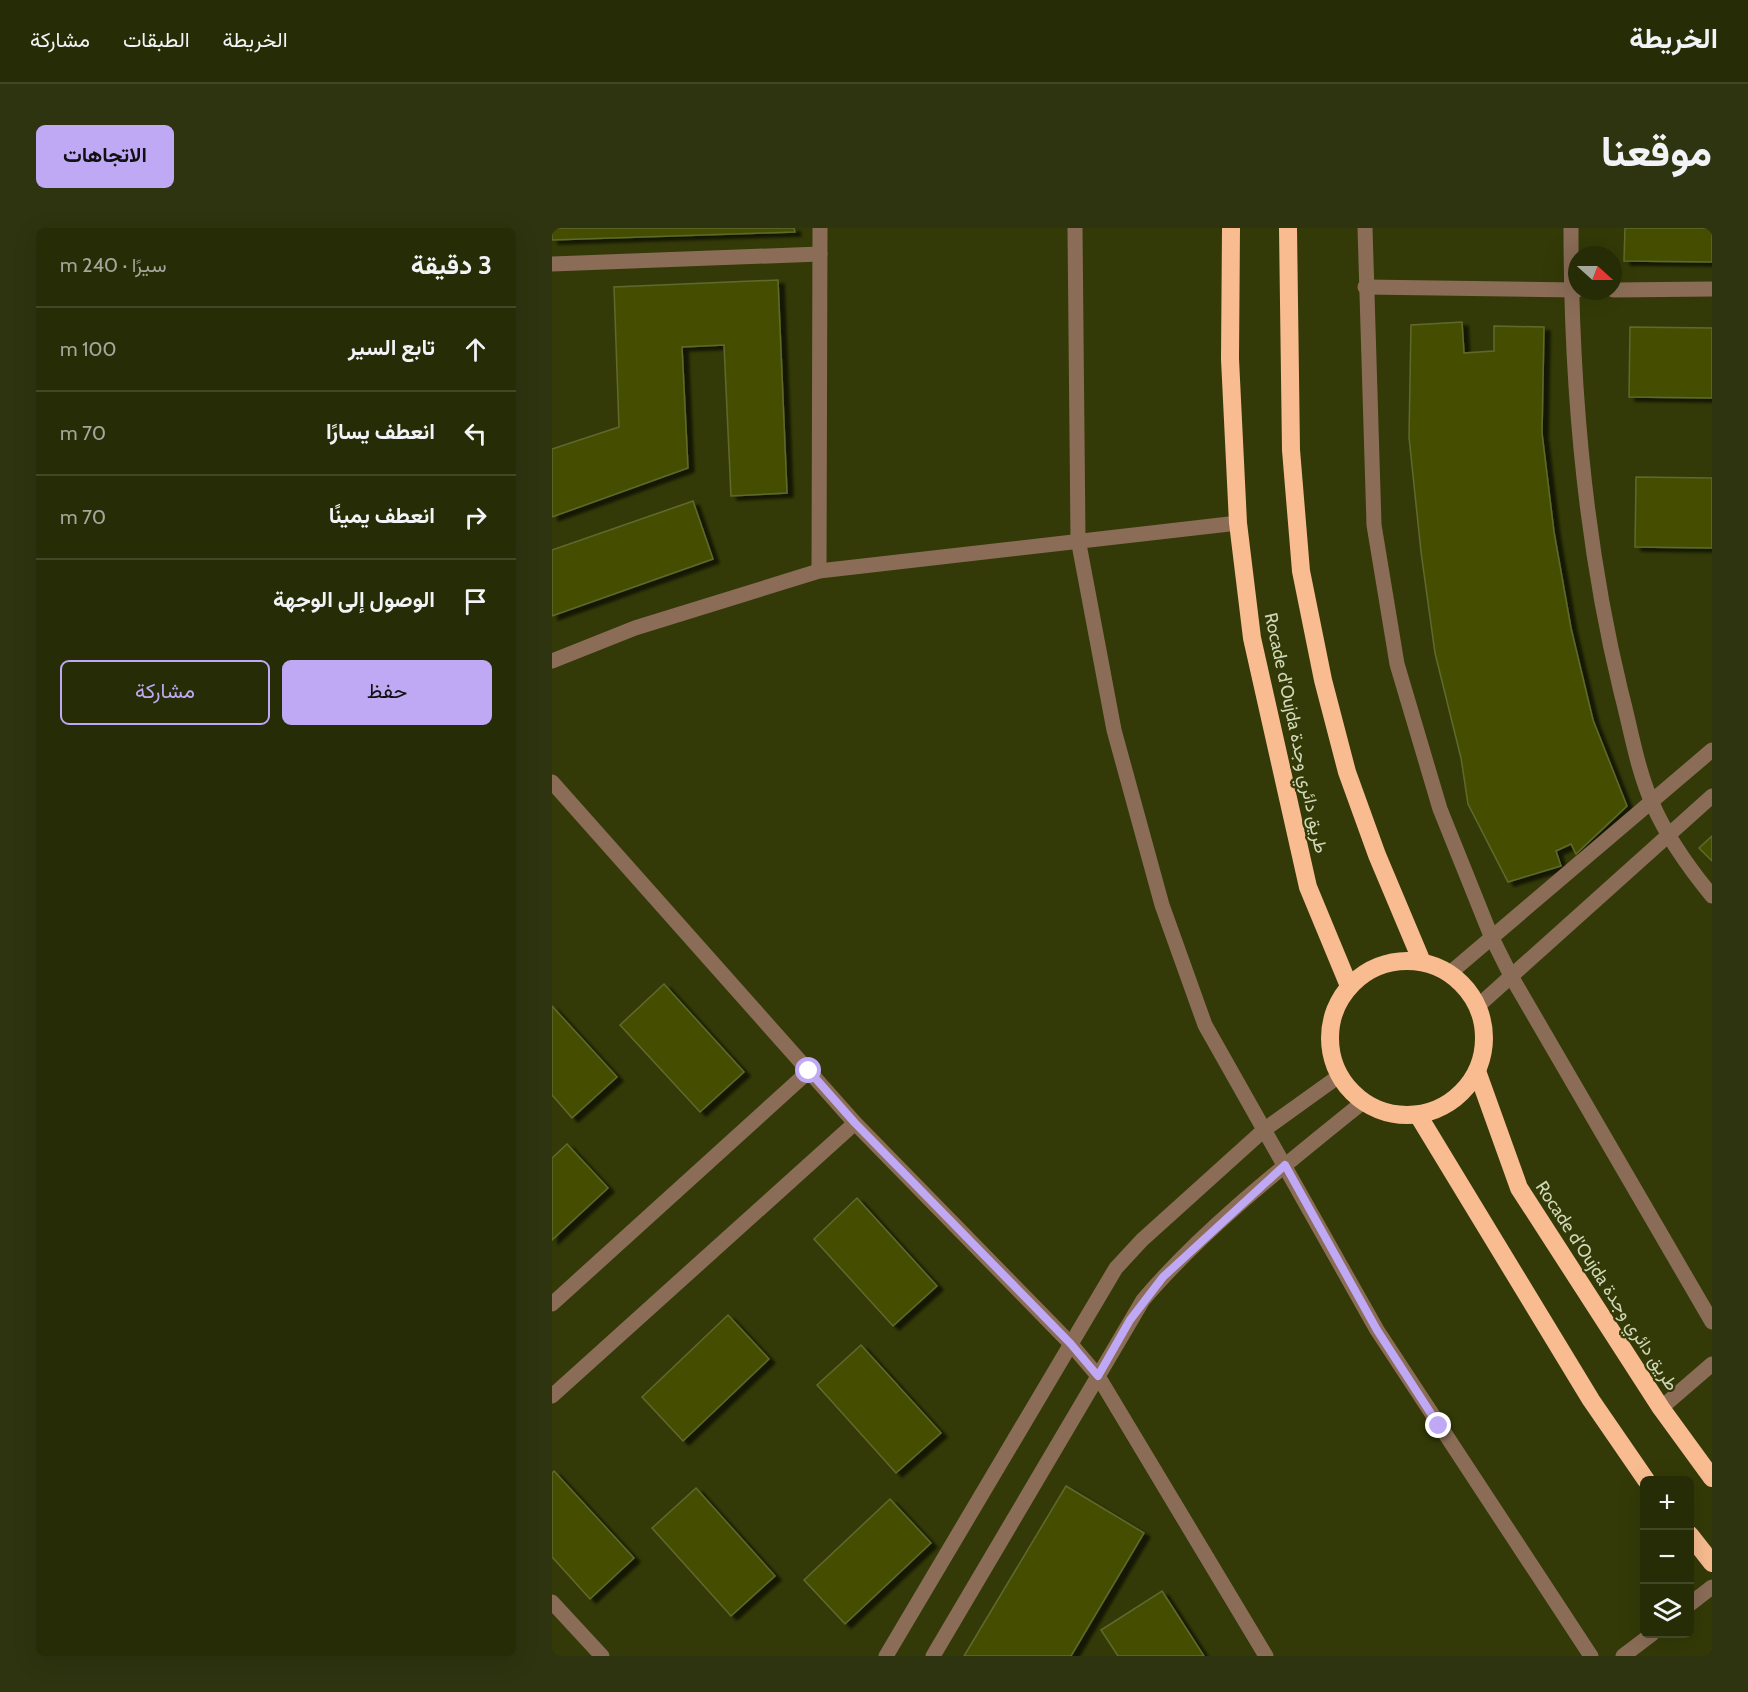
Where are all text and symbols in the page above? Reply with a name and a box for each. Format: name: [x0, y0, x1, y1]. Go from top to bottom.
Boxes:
text: الخريطة: [1629, 21, 1718, 55]
text: مشاركة: [30, 27, 90, 52]
text: الطبقات: [123, 27, 190, 52]
text: الخريطة: [223, 27, 288, 52]
button: الاتجاهات: [36, 125, 174, 188]
text: موقعنا: [1601, 125, 1712, 177]
north arrow: [1568, 246, 1622, 300]
text: 3 دقيقة: [411, 249, 492, 281]
text: سيرًا · 240 m: [60, 253, 167, 277]
icon: ahead: [459, 333, 492, 366]
text: تابع السير: [348, 334, 435, 361]
text: 100 m: [60, 337, 117, 361]
icon: left: [459, 417, 492, 450]
text: انعطف يسارًا: [326, 418, 435, 445]
text: 70 m: [60, 421, 106, 445]
icon: right: [459, 501, 492, 534]
text: انعطف يمينًا: [329, 502, 435, 529]
text: 70 m: [60, 505, 106, 529]
icon: arrive: [459, 585, 492, 618]
text: الوصول إلى الوجهة: [273, 586, 435, 613]
street label: Rocade d'Oujda طريق دائري وجدة: [1256, 611, 1332, 856]
button: مشاركة: [60, 660, 270, 725]
button: حفظ: [282, 660, 492, 725]
route start: [795, 1057, 821, 1083]
street label: Rocade d'Oujda طريق دائري وجدة: [1528, 1177, 1683, 1397]
route end: [1425, 1412, 1451, 1438]
map controls: [1640, 1476, 1694, 1638]
button: +: [1640, 1476, 1694, 1530]
button: −: [1640, 1530, 1694, 1584]
button: layers: [1640, 1584, 1694, 1638]

